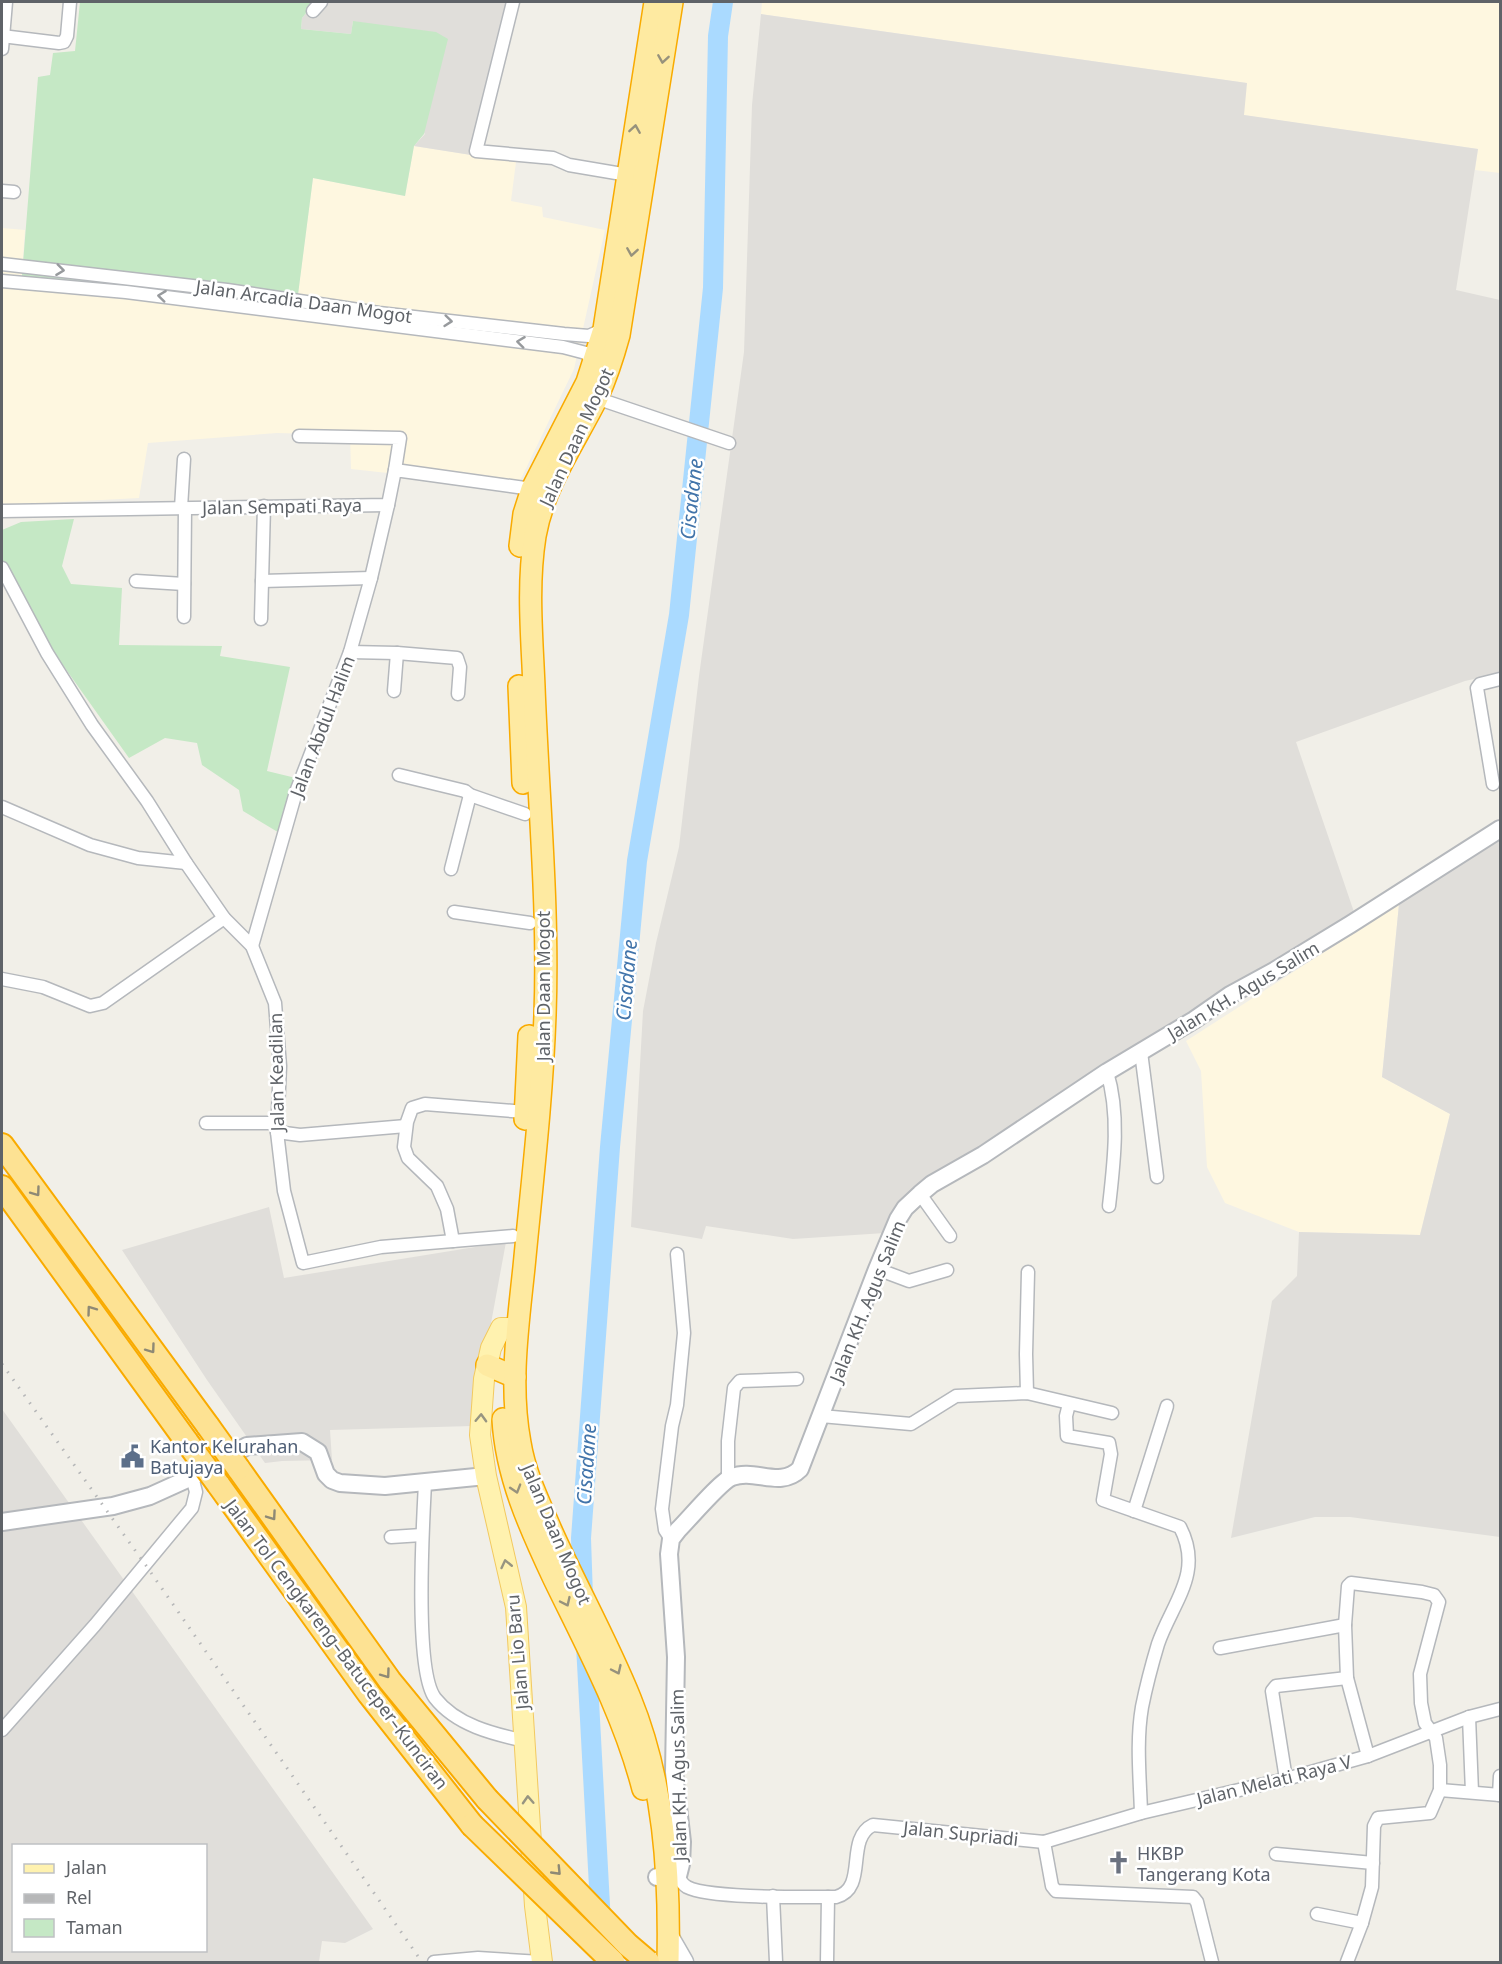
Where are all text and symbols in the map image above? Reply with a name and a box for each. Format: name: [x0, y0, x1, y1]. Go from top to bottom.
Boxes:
one-way arrow: [657, 55, 669, 64]
one-way arrow: [629, 125, 641, 134]
one-way arrow: [627, 247, 639, 257]
one-way arrow: [55, 263, 64, 275]
street label: Jalan Arcadia Daan Mogot: [192, 274, 414, 328]
one-way arrow: [158, 290, 167, 303]
one-way arrow: [443, 314, 452, 327]
one-way arrow: [516, 336, 525, 348]
street label: Jalan Daan Mogot: [533, 363, 619, 512]
water label: Cisadane: [673, 457, 709, 541]
street label: Jalan Sempati Raya: [200, 493, 362, 519]
street label: Jalan Abdul Halim: [283, 652, 360, 802]
street label: Jalan Daan Mogot: [531, 910, 555, 1063]
street label: Jalan KH. Agus Salim: [1161, 935, 1323, 1046]
water label: Cisadane: [609, 938, 643, 1022]
street label: Jalan Keadilan: [263, 1013, 289, 1133]
one-way arrow: [29, 1185, 40, 1196]
street label: Jalan KH. Agus Salim: [823, 1216, 910, 1387]
one-way arrow: [87, 1305, 98, 1316]
one-way arrow: [144, 1343, 155, 1354]
one-way arrow: [474, 1413, 487, 1422]
water label: Cisadane: [570, 1422, 602, 1506]
place label: Kantor Kelurahan Batujaya: [150, 1434, 298, 1479]
public building icon: Kantor Kelurahan Batujaya: [119, 1443, 145, 1469]
street label: Jalan Daan Mogot: [516, 1458, 598, 1608]
one-way arrow: [509, 1483, 521, 1494]
street label: Jalan Tol Cengkareng–Batuceper–Kunciran: [219, 1493, 454, 1794]
one-way arrow: [265, 1509, 276, 1520]
one-way arrow: [501, 1559, 514, 1569]
street label: Jalan Lio Baru: [500, 1593, 534, 1713]
one-way arrow: [558, 1596, 570, 1607]
one-way arrow: [610, 1664, 622, 1675]
one-way arrow: [379, 1668, 390, 1679]
street label: Jalan KH. Agus Salim: [664, 1688, 692, 1864]
street label: Jalan Melati Raya V: [1192, 1749, 1354, 1811]
one-way arrow: [522, 1795, 535, 1804]
street label: Jalan Supriadi: [900, 1815, 1020, 1851]
place label: HKBP Tangerang Kota: [1137, 1841, 1271, 1886]
legend: [12, 1844, 207, 1952]
church icon: HKBP Tangerang Kota: [1106, 1850, 1132, 1876]
text: Jalan: [64, 1855, 107, 1879]
one-way arrow: [549, 1864, 560, 1875]
text: Rel: [66, 1885, 92, 1909]
text: Taman: [66, 1915, 123, 1939]

